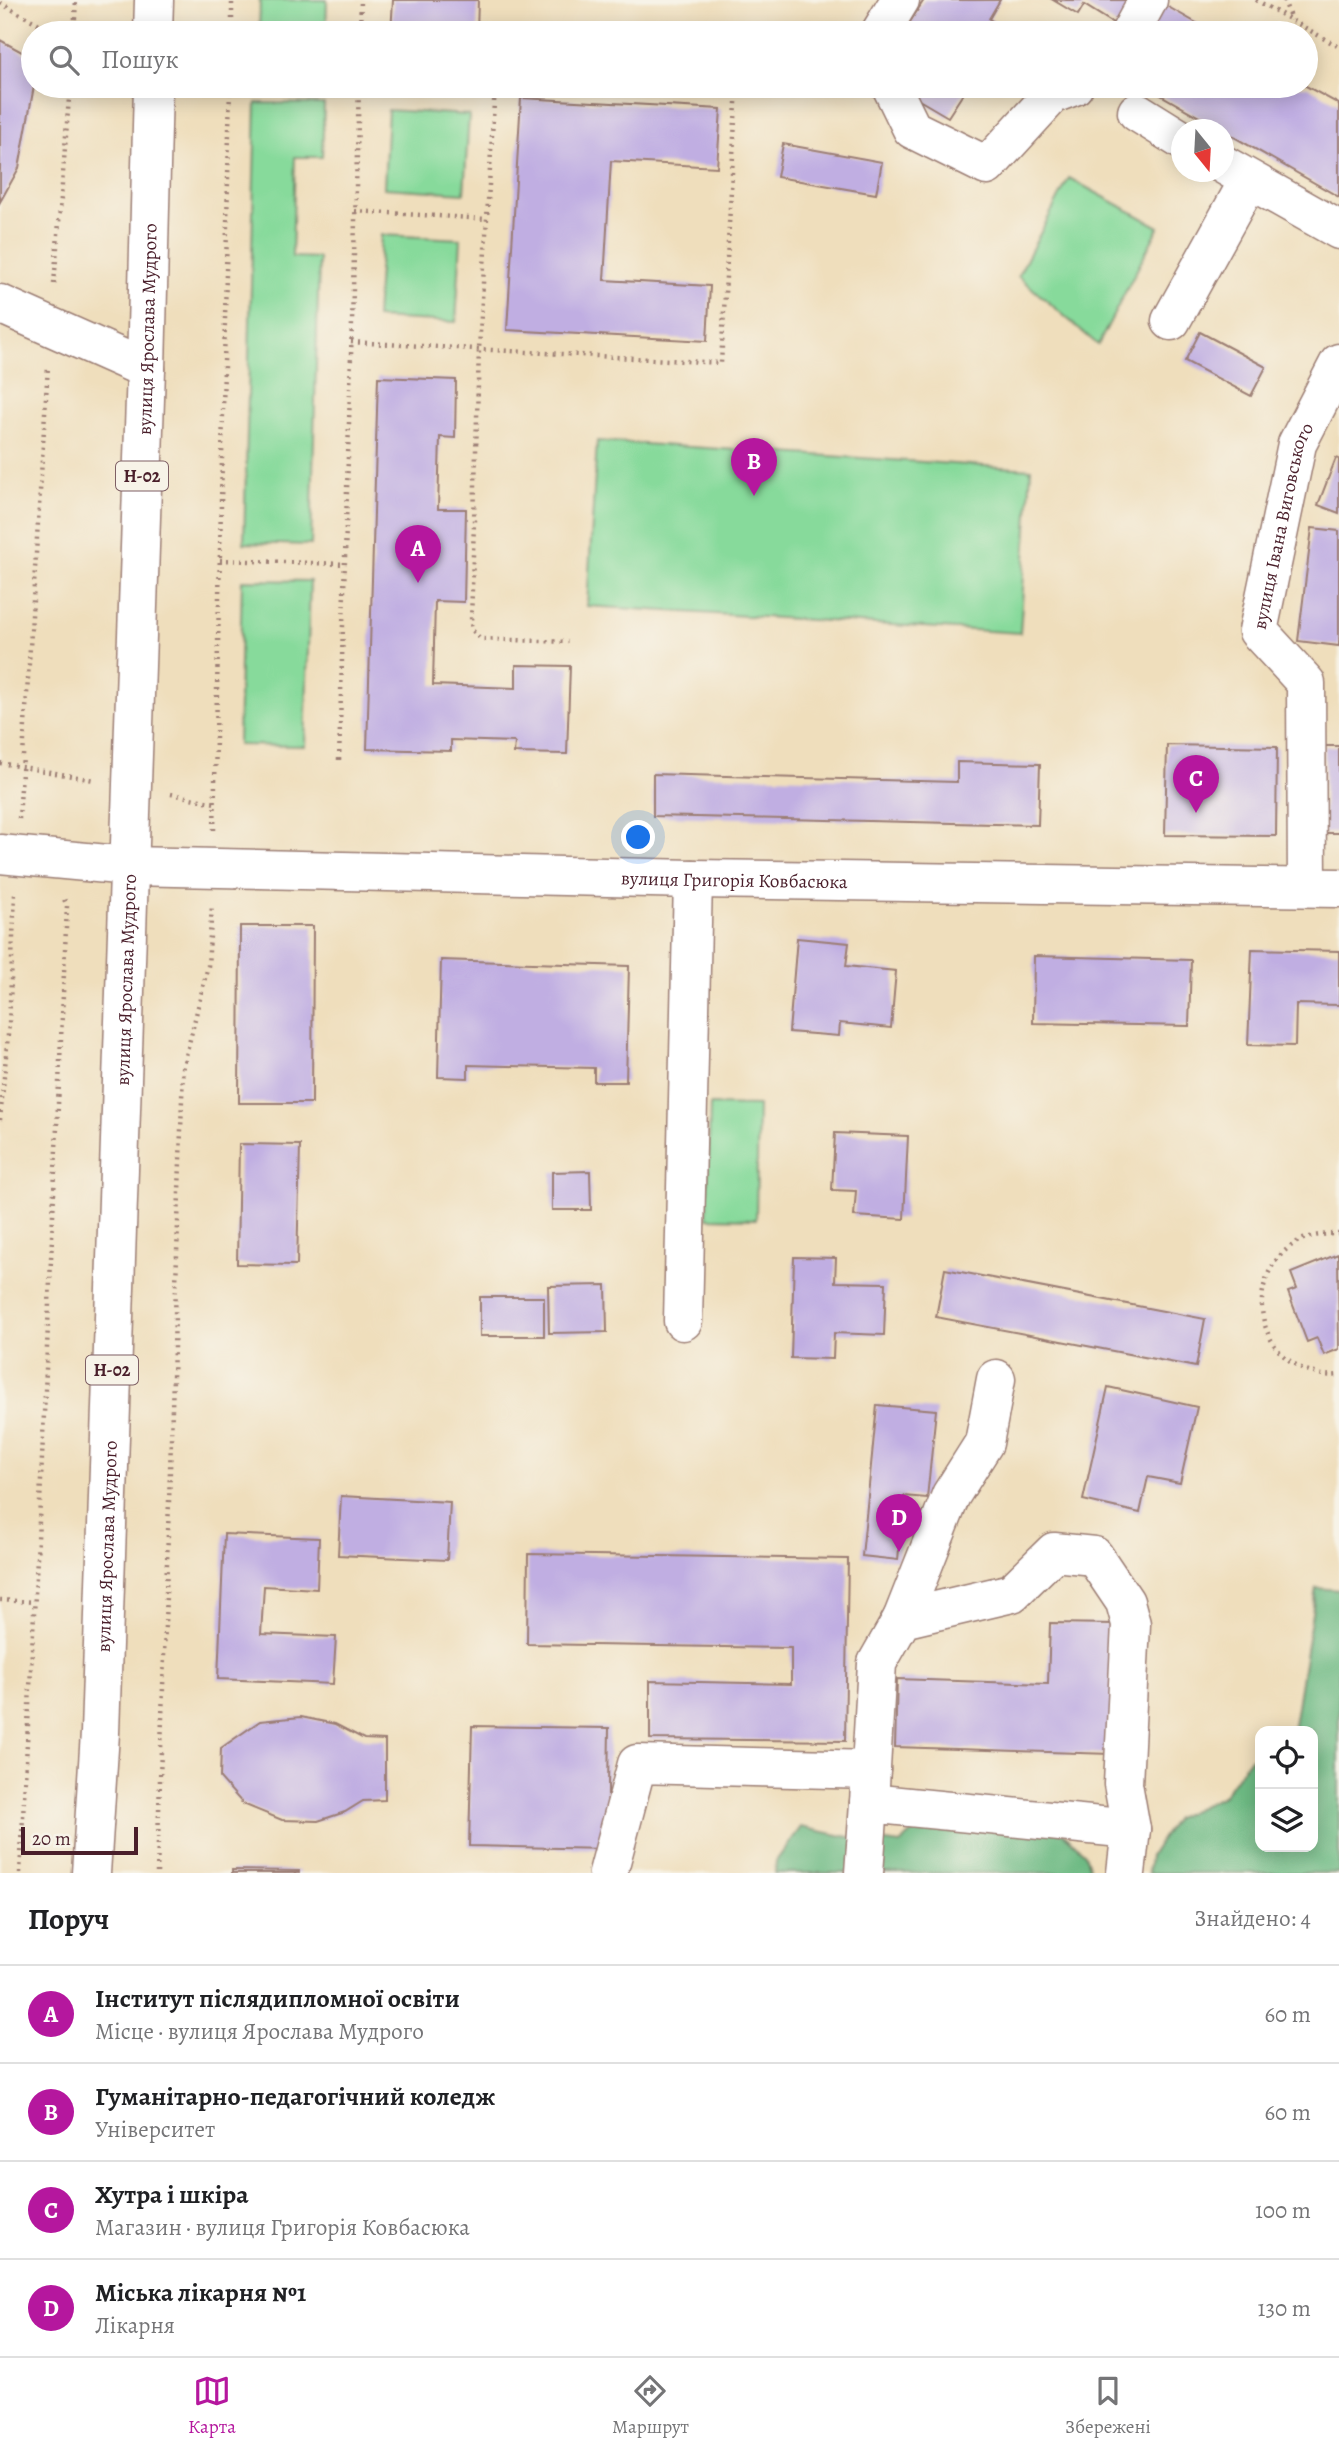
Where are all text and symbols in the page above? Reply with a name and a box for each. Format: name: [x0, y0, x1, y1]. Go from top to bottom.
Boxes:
search box: [21, 21, 1318, 98]
icon: search: [45, 41, 83, 79]
text: Пошук: [101, 42, 179, 77]
north arrow: [1171, 119, 1234, 182]
street label: вулиця Ярослава Мудрого: [132, 223, 164, 435]
street label: вулиця Івана Виговського: [1247, 418, 1320, 632]
pin: B: [731, 438, 777, 496]
road number: Н-02: [116, 462, 168, 490]
pin: A: [395, 525, 441, 583]
pin: C: [1173, 755, 1219, 813]
your location: [621, 820, 655, 854]
street label: вулиця Григорія Ковбасюка: [621, 865, 848, 895]
street label: вулиця Ярослава Мудрого: [110, 873, 143, 1086]
road number: Н-02: [86, 1356, 138, 1385]
street label: вулиця Ярослава Мудрого: [91, 1440, 124, 1653]
pin: D: [876, 1494, 922, 1552]
map controls: [1255, 1726, 1318, 1852]
button: locate: [1255, 1726, 1318, 1789]
button: layers: [1255, 1789, 1318, 1852]
scale bar: [21, 1824, 138, 1856]
text: 20 m: [32, 1826, 71, 1852]
text: Поруч: [28, 1899, 109, 1939]
text: Знайдено: 4: [1194, 1903, 1311, 1934]
text: Інститут післядипломної освіти: [95, 1981, 460, 2016]
text: A: [44, 1999, 58, 2030]
text: 60 m: [1264, 1999, 1311, 2030]
text: Місце · вулиця Ярослава Мудрого: [95, 2016, 424, 2047]
text: Гуманітарно-педагогічний коледж: [95, 2079, 495, 2114]
text: B: [44, 2097, 58, 2128]
text: 60 m: [1264, 2097, 1311, 2128]
text: Університет: [95, 2114, 215, 2145]
text: Хутра і шкіра: [95, 2177, 249, 2212]
text: C: [44, 2195, 58, 2226]
text: 100 m: [1255, 2195, 1311, 2226]
text: Магазин · вулиця Григорія Ковбасюка: [95, 2212, 470, 2243]
text: Міська лікарня №1: [95, 2275, 306, 2310]
text: D: [43, 2293, 59, 2324]
text: 130 m: [1258, 2293, 1311, 2324]
text: Лікарня: [95, 2310, 175, 2341]
tab: Карта: [188, 2372, 236, 2440]
tab: Маршрут: [612, 2372, 689, 2440]
tab: Збережені: [1065, 2372, 1151, 2440]

